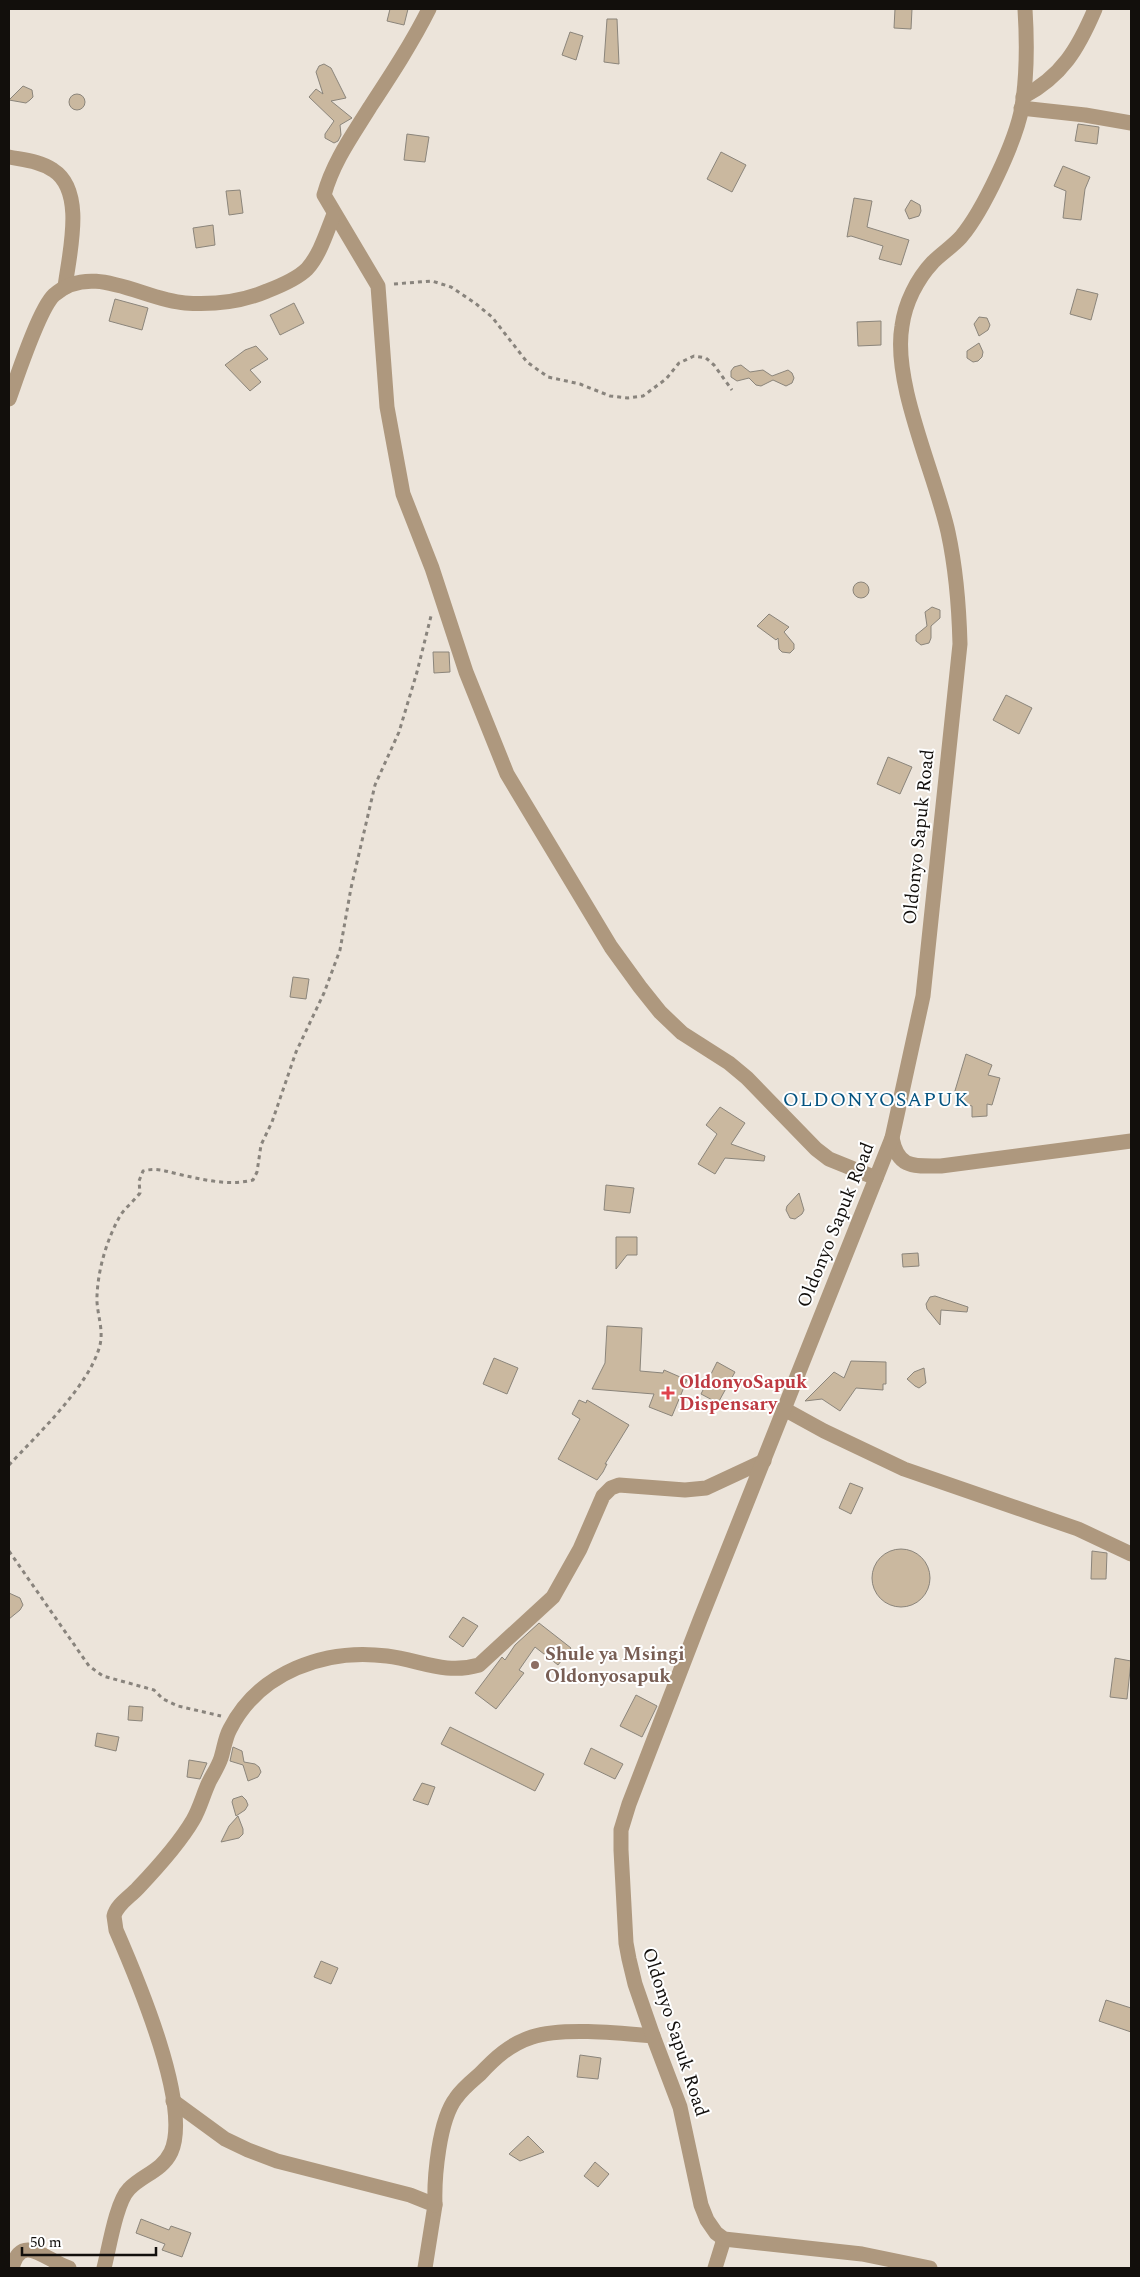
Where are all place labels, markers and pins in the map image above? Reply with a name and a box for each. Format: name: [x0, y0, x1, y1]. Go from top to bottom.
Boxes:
place label: OldonyoSapuk Dispensary: [679, 1368, 808, 1419]
marker: OldonyoSapuk Dispensary: [661, 1386, 675, 1400]
place label: Shule ya Msingi Oldonyosapuk: [545, 1640, 685, 1691]
marker: Shule ya Msingi Oldonyosapuk: [529, 1659, 541, 1671]

